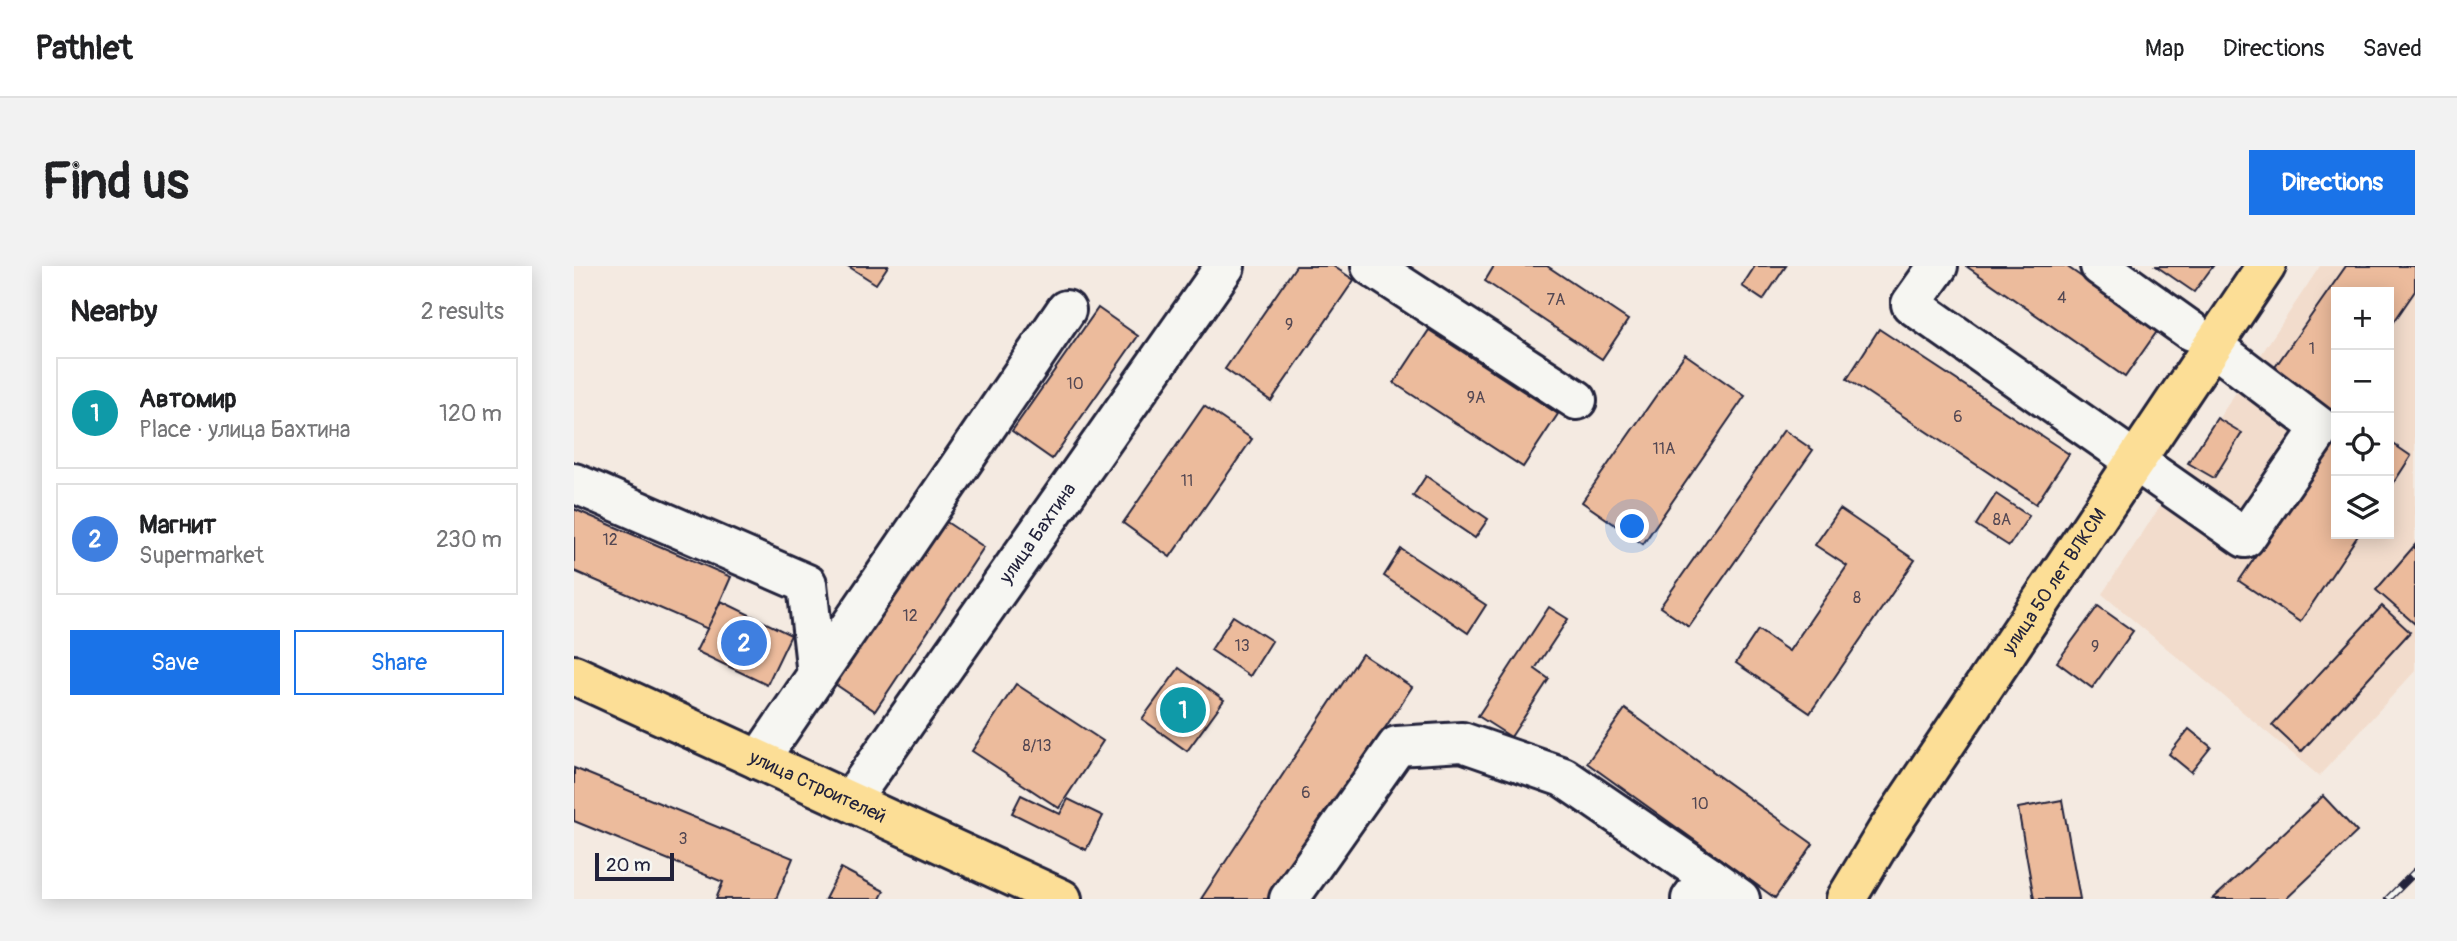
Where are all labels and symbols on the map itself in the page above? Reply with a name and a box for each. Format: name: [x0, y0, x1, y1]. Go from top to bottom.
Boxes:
house number: 4: [2057, 288, 2067, 308]
house number: 7А: [1547, 290, 1565, 310]
house number: 9: [1285, 315, 1293, 335]
house number: 1: [2309, 339, 2315, 359]
house number: 10: [1066, 374, 1084, 394]
house number: 9А: [1467, 388, 1485, 408]
house number: 6: [1953, 407, 1963, 427]
house number: 11А: [1653, 439, 1675, 459]
house number: 11: [1181, 471, 1193, 491]
street label: улица Бахтина: [994, 478, 1081, 589]
street label: улица 50 лет ВЛКСМ: [1996, 504, 2112, 660]
your location: [1615, 509, 1649, 543]
house number: 8А: [1993, 510, 2011, 530]
house number: 12: [602, 530, 618, 550]
house number: 8: [1853, 588, 1861, 608]
house number: 12: [902, 606, 918, 626]
pin: 2: [721, 617, 767, 669]
house number: 13: [1234, 636, 1250, 656]
house number: 9: [2091, 637, 2099, 657]
pin: 1: [1160, 684, 1206, 736]
house number: 8/13: [1023, 736, 1052, 756]
street label: улица Строителей: [744, 745, 890, 829]
house number: 6: [1301, 783, 1311, 803]
house number: 10: [1691, 794, 1709, 814]
house number: 3: [679, 829, 688, 849]
scale bar: [595, 850, 674, 882]

